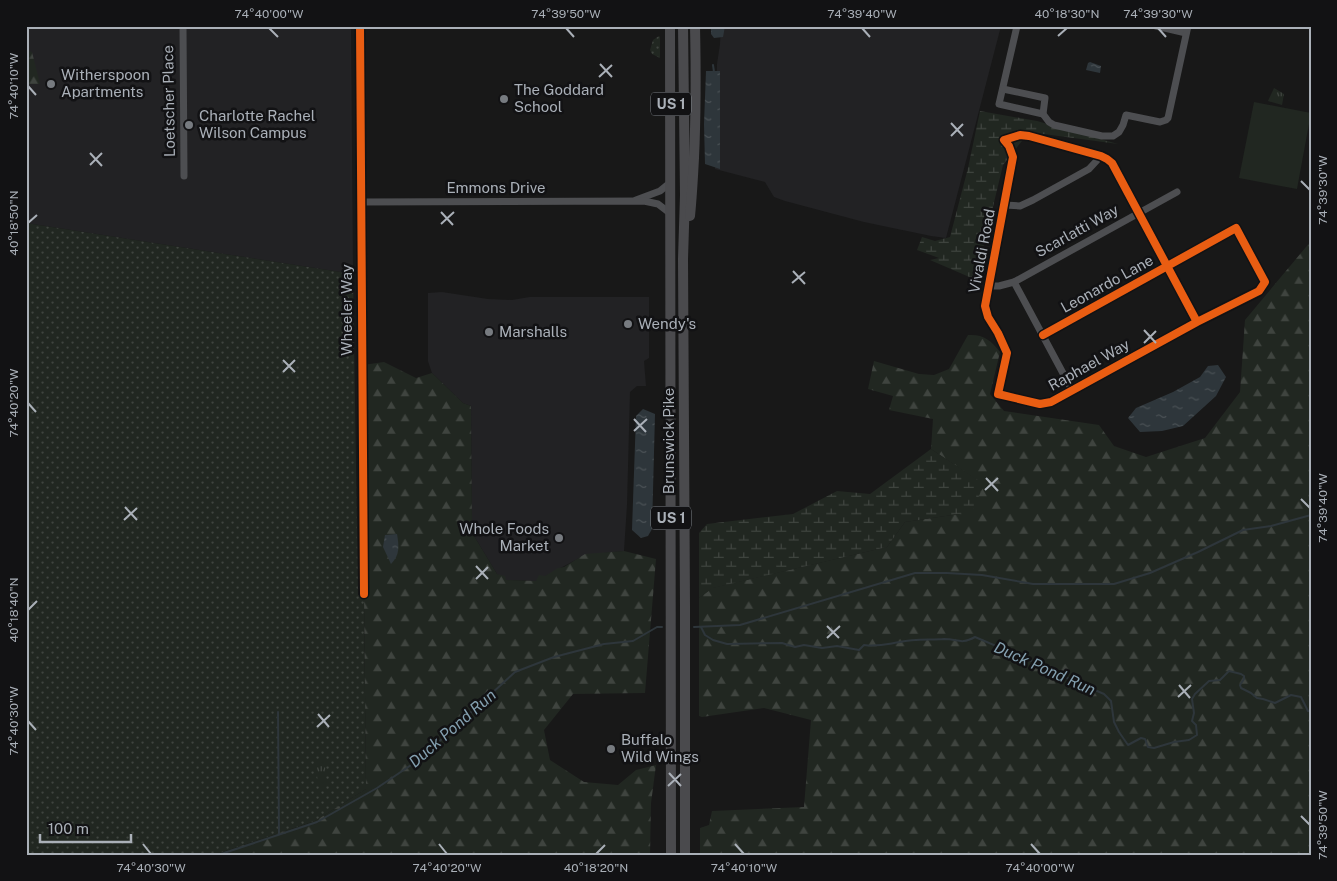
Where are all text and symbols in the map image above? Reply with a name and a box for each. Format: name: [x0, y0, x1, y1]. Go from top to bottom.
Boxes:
text: 74°40'00"W: [234, 7, 304, 21]
text: 74°39'50"W: [531, 7, 601, 21]
text: 74°39'40"W: [827, 7, 897, 21]
text: 40°18'30"N: [1034, 7, 1100, 21]
text: 74°39'30"W: [1123, 7, 1193, 21]
street label: Loetscher Place: [159, 45, 178, 157]
text: 74°40'10"W: [7, 52, 21, 119]
place label: Witherspoon Apartments: [61, 66, 150, 100]
marker: Witherspoon Apartments: [45, 78, 57, 90]
place label: The Goddard School: [514, 81, 604, 115]
road number: US 1: [651, 92, 691, 116]
marker: The Goddard School: [498, 93, 510, 105]
place label: Charlotte Rachel Wilson Campus: [199, 107, 315, 141]
marker: Charlotte Rachel Wilson Campus: [183, 119, 195, 131]
text: 74°39'30"W: [1316, 155, 1330, 225]
street label: Emmons Drive: [446, 179, 546, 196]
text: 40°18'50"N: [7, 190, 21, 256]
street label: Scarlatti Way: [1032, 201, 1121, 260]
street label: Vivaldi Road: [965, 207, 998, 295]
street label: Leonardo Lane: [1058, 251, 1156, 316]
street label: Wheeler Way: [338, 264, 355, 356]
place label: Wendy's: [638, 315, 696, 332]
marker: Wendy's: [622, 318, 634, 330]
place label: Marshalls: [499, 323, 567, 340]
marker: Marshalls: [483, 326, 495, 338]
street label: Raphael Way: [1045, 335, 1132, 394]
text: 74°40'20"W: [7, 368, 21, 437]
street label: Brunswick Pike: [660, 388, 677, 494]
text: 74°39'40"W: [1316, 473, 1330, 543]
road number: US 1: [651, 506, 691, 530]
place label: Whole Foods Market: [459, 520, 549, 554]
marker: Whole Foods Market: [553, 532, 565, 544]
text: 40°18'40"N: [7, 577, 21, 643]
water label: Duck Pond Run: [991, 638, 1099, 699]
water label: Duck Pond Run: [405, 685, 500, 771]
text: 74°40'30"W: [7, 686, 21, 756]
place label: Buffalo Wild Wings: [621, 731, 699, 765]
marker: Buffalo Wild Wings: [605, 743, 617, 755]
text: 74°39'50"W: [1316, 790, 1330, 860]
scale bar: [40, 811, 131, 843]
text: 100 m: [48, 820, 89, 837]
text: 74°40'30"W: [116, 861, 186, 875]
text: 74°40'20"W: [413, 861, 482, 875]
text: 40°18'20"N: [564, 861, 628, 875]
text: 74°40'10"W: [711, 861, 778, 875]
text: 74°40'00"W: [1005, 861, 1075, 875]

